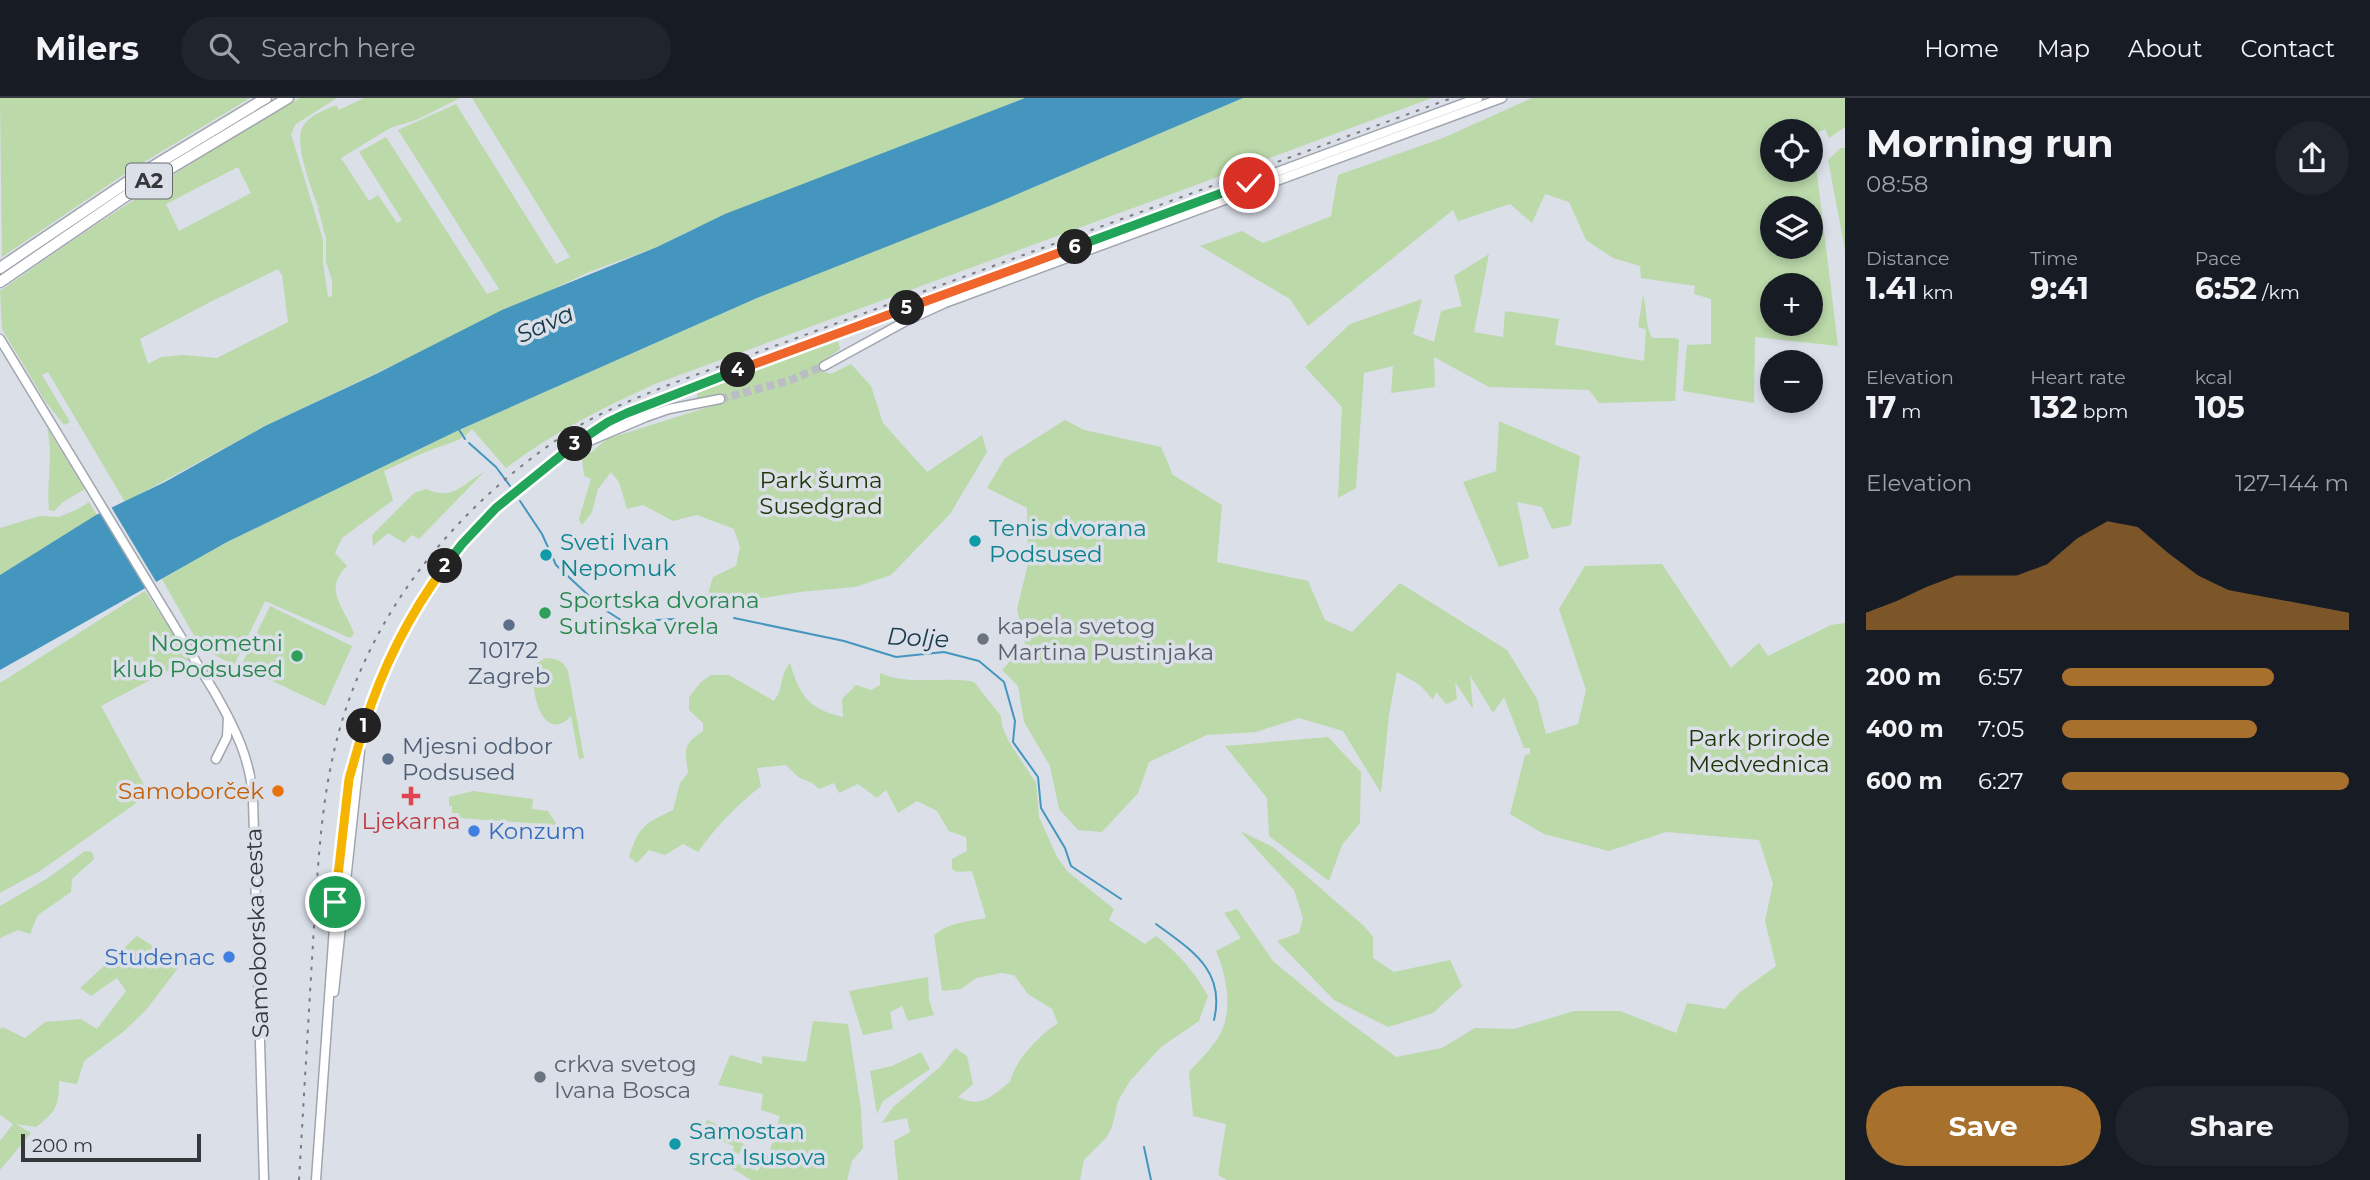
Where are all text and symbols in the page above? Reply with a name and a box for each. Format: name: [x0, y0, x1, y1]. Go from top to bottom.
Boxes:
search box: [181, 17, 671, 80]
text: Milers: [35, 28, 139, 68]
icon: search: [205, 29, 243, 67]
text: Search here: [261, 32, 416, 64]
text: Home: [1924, 34, 1999, 63]
text: Map: [2037, 34, 2090, 63]
text: About: [2128, 34, 2202, 63]
text: Contact: [2240, 34, 2335, 63]
map controls: [1760, 119, 1823, 413]
button: locate: [1760, 119, 1823, 182]
text: Morning run: [1866, 120, 2114, 167]
button: share: [2275, 121, 2349, 195]
pin: [1219, 153, 1279, 213]
road number: A2: [126, 164, 172, 198]
icon: check: [1230, 164, 1268, 202]
text: 08:58: [1866, 170, 1928, 198]
button: layers: [1760, 196, 1823, 259]
pin: 6: [1058, 230, 1092, 264]
text: 6: [1068, 235, 1081, 258]
text: Distance: [1866, 247, 1949, 270]
text: Time: [2030, 247, 2078, 270]
text: Pace: [2195, 247, 2241, 270]
text: 1.41: [1866, 270, 1917, 307]
text: 9:41: [2030, 270, 2089, 307]
text: 6:52: [2195, 270, 2257, 307]
button: +: [1760, 273, 1823, 336]
text: km: [1917, 281, 1954, 304]
text: /km: [2257, 281, 2300, 304]
pin: 5: [890, 290, 925, 326]
text: 5: [901, 296, 912, 319]
water label: Sava: [512, 298, 578, 349]
button: −: [1760, 350, 1823, 413]
pin: 4: [720, 352, 756, 388]
text: 4: [731, 358, 744, 381]
text: Elevation: [1866, 366, 1954, 389]
text: Heart rate: [2030, 366, 2126, 389]
text: kcal: [2195, 366, 2233, 389]
text: 17: [1866, 389, 1896, 426]
text: 132: [2030, 389, 2077, 426]
text: 105: [2195, 389, 2245, 426]
text: m: [1896, 400, 1922, 423]
text: bpm: [2077, 400, 2128, 423]
pin: 3: [558, 426, 592, 462]
text: 3: [569, 432, 580, 455]
park label: Park šuma Susedgrad: [759, 466, 883, 520]
text: Elevation: [1866, 469, 1972, 497]
text: 127–144 m: [2235, 469, 2349, 497]
place label: Tenis dvorana Podsused: [989, 514, 1147, 568]
place label: Sveti Ivan Nepomuk: [560, 528, 676, 582]
marker: Tenis dvorana Podsused: [967, 533, 983, 549]
marker: Sveti Ivan Nepomuk: [538, 547, 554, 563]
pin: 2: [428, 548, 462, 584]
text: 2: [439, 554, 450, 577]
place label: Sportska dvorana Sutinska vrela: [559, 586, 760, 640]
marker: Sportska dvorana Sutinska vrela: [537, 605, 553, 621]
place label: kapela svetog Martina Pustinjaka: [997, 612, 1214, 666]
marker: 10172 Zagreb: [501, 617, 517, 633]
water label: Dolje: [886, 621, 950, 654]
place label: Nogometni klub Podsused: [112, 629, 283, 683]
marker: kapela svetog Martina Pustinjaka: [975, 631, 991, 647]
place label: 10172 Zagreb: [468, 636, 550, 690]
marker: Nogometni klub Podsused: [289, 648, 305, 664]
text: 200 m: [1866, 663, 1941, 691]
text: 6:57: [1978, 663, 2023, 691]
pin: 1: [346, 708, 382, 744]
text: 1: [360, 714, 367, 737]
text: 400 m: [1866, 715, 1944, 743]
text: 7:05: [1978, 715, 2024, 743]
park label: Park prirode Medvednica: [1688, 724, 1830, 778]
place label: Mjesni odbor Podsused: [402, 732, 553, 786]
marker: Mjesni odbor Podsused: [380, 751, 396, 767]
text: 600 m: [1866, 767, 1943, 795]
text: 6:27: [1978, 767, 2023, 795]
place label: Samoborček: [118, 777, 264, 805]
marker: Samoborček: [270, 783, 286, 799]
marker: Ljekarna: [403, 788, 419, 804]
place label: Ljekarna: [362, 807, 461, 835]
place label: Konzum: [488, 817, 585, 845]
marker: Konzum: [466, 823, 482, 839]
street label: Samoborska cesta: [239, 827, 275, 1039]
pin: [305, 872, 365, 932]
icon: arrive: [316, 883, 354, 921]
place label: Studenac: [105, 943, 215, 971]
marker: Studenac: [221, 949, 237, 965]
place label: crkva svetog Ivana Bosca: [554, 1050, 697, 1104]
marker: crkva svetog Ivana Bosca: [532, 1069, 548, 1085]
button: Save: [1866, 1086, 2101, 1166]
button: Share: [2115, 1086, 2349, 1166]
place label: Samostan srca Isusova: [689, 1117, 826, 1171]
scale bar: [21, 1131, 201, 1163]
text: 200 m: [32, 1134, 93, 1157]
marker: Samostan srca Isusova: [667, 1136, 683, 1152]

